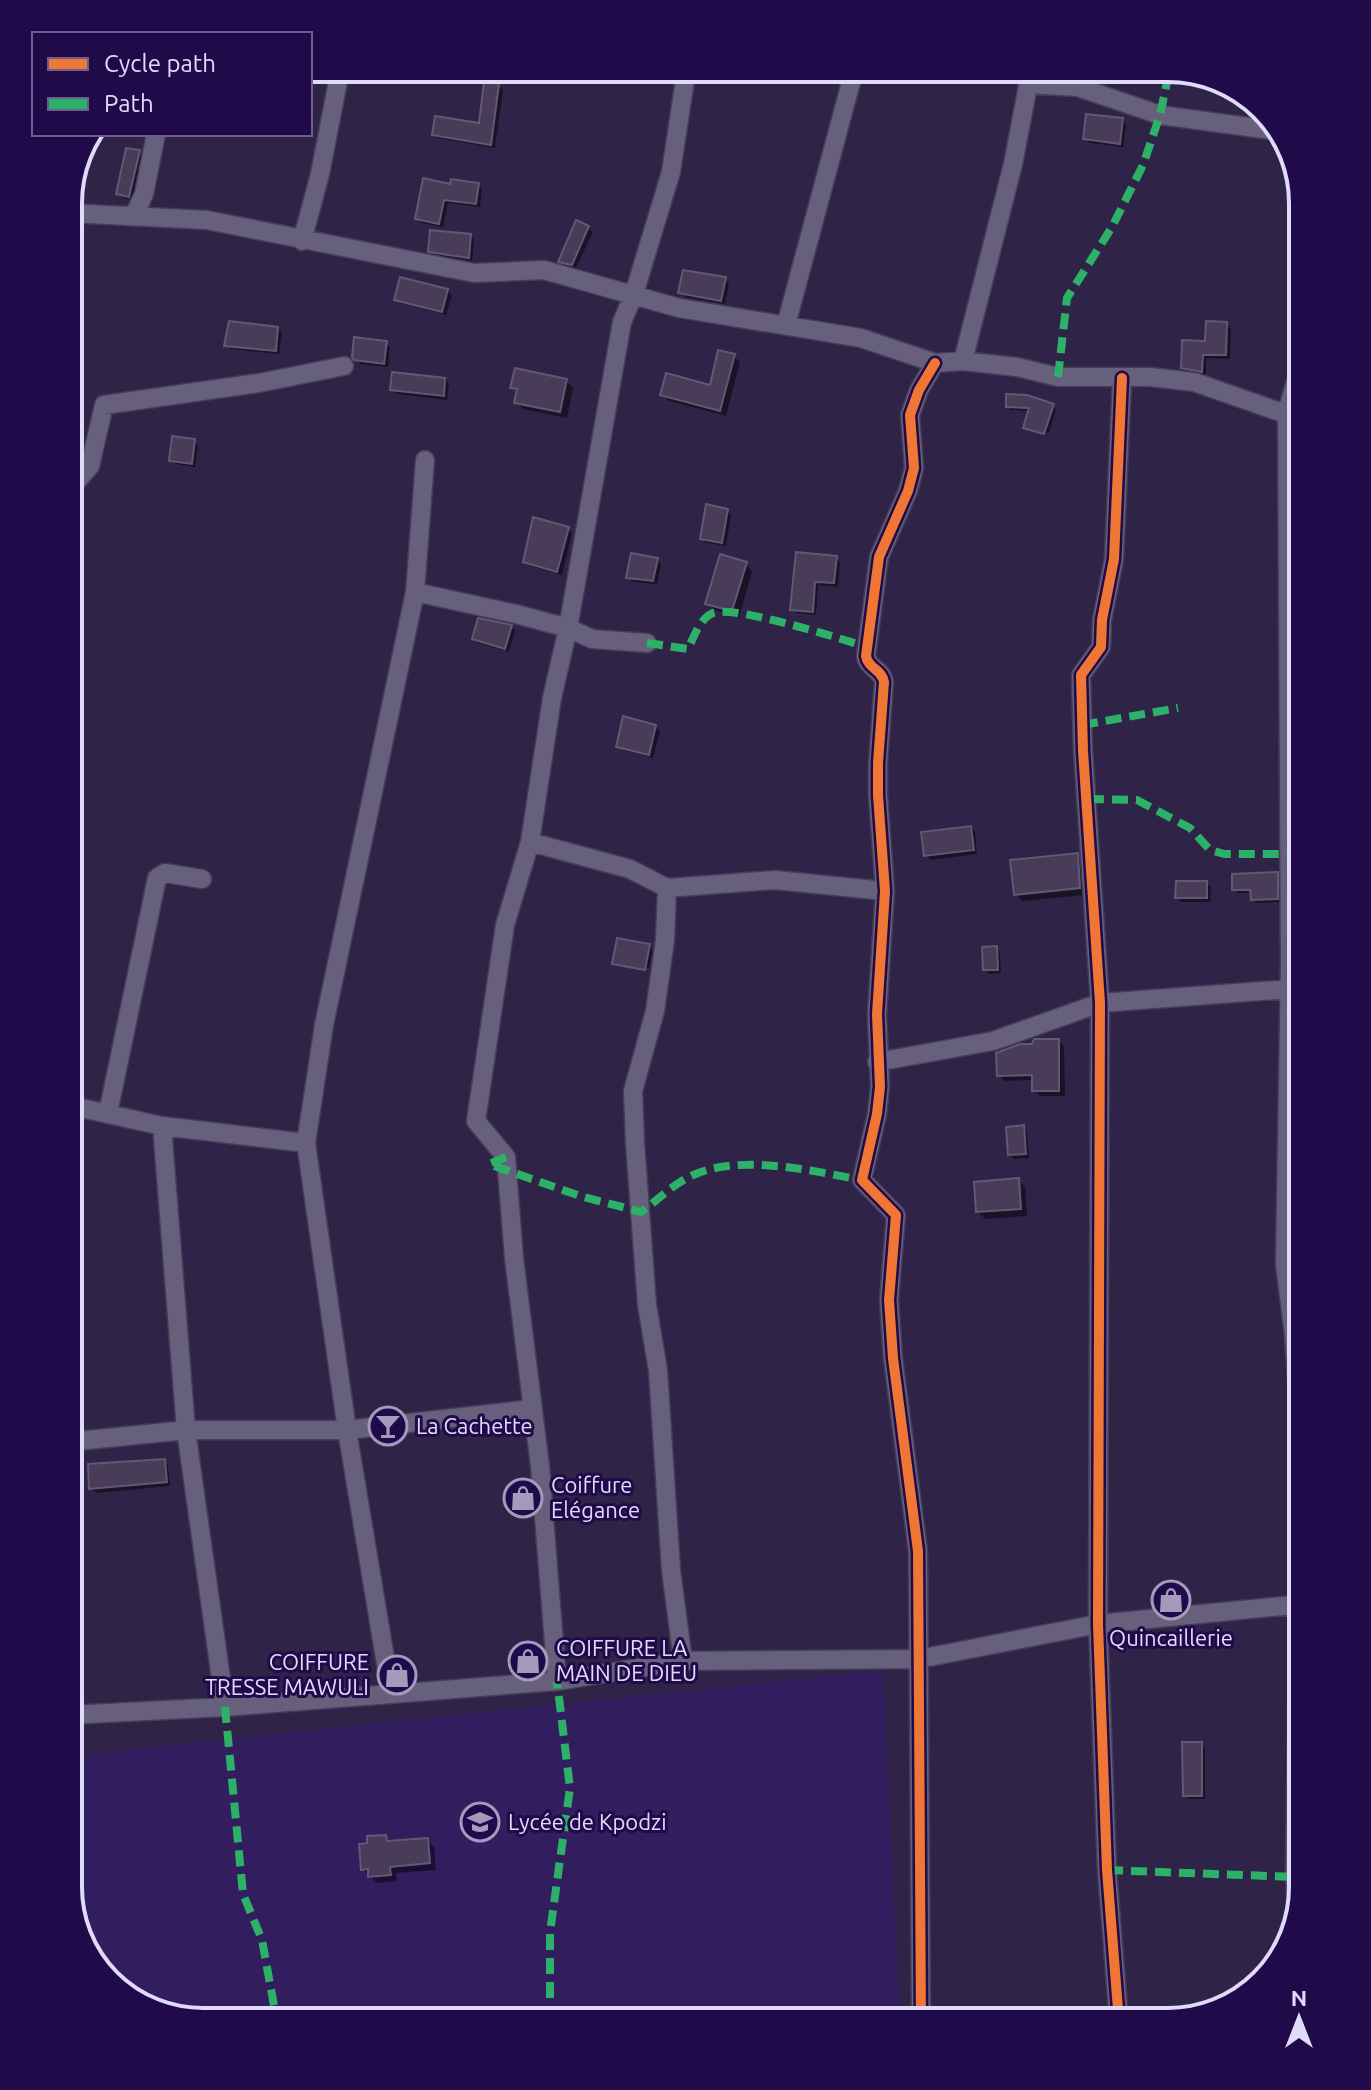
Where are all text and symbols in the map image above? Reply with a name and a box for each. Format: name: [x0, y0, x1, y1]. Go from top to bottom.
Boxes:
legend: [32, 32, 312, 136]
text: Cycle path: [104, 50, 216, 77]
text: Path: [104, 90, 154, 117]
bar icon: La Cachette: [367, 1405, 409, 1447]
place label: La Cachette: [416, 1413, 533, 1438]
place label: Coiffure Elégance: [551, 1472, 640, 1522]
shop icon: Coiffure Elégance: [502, 1477, 544, 1519]
shop icon: Quincaillerie: [1150, 1579, 1192, 1621]
place label: Quincaillerie: [1109, 1625, 1233, 1650]
place label: COIFFURE LA MAIN DE DIEU: [556, 1635, 697, 1685]
shop icon: COIFFURE LA MAIN DE DIEU: [507, 1640, 549, 1682]
place label: COIFFURE TRESSE MAWULI: [205, 1649, 369, 1699]
shop icon: COIFFURE TRESSE MAWULI: [376, 1654, 418, 1696]
school or university icon: Lycée de Kpodzi: [459, 1801, 501, 1843]
place label: Lycée de Kpodzi: [508, 1809, 667, 1834]
north arrow: [1259, 1978, 1339, 2058]
text: N: [1291, 1985, 1307, 2010]

